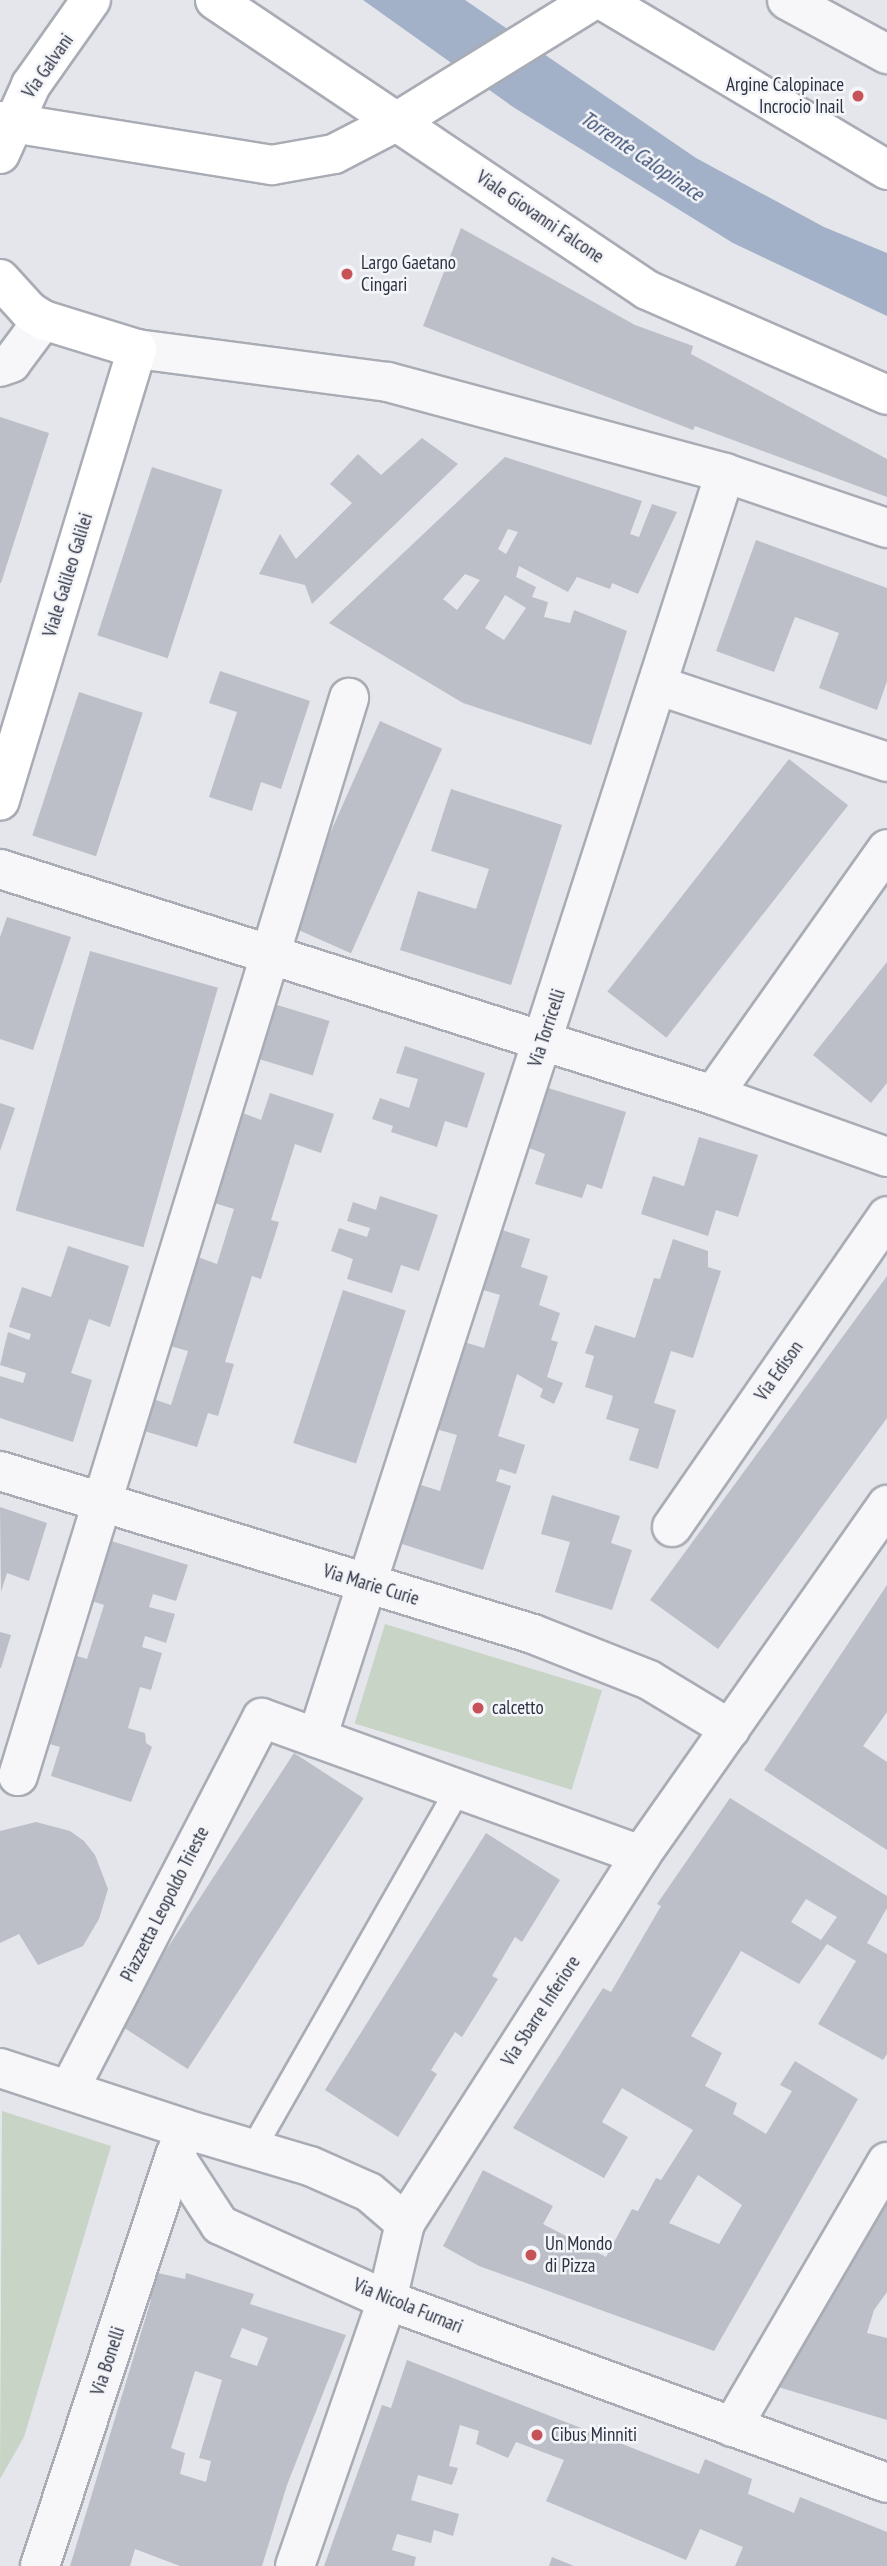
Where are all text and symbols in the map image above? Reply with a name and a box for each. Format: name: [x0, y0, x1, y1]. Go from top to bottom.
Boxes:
street label: Via Galvani: [18, 29, 78, 103]
place label: Argine Calopinace Incrocio Inail: [726, 74, 844, 118]
marker: Argine Calopinace Incrocio Inail: [850, 88, 866, 104]
water label: Torrente Calopinace: [576, 106, 708, 206]
street label: Viale Giovanni Falcone: [472, 166, 608, 268]
place label: Largo Gaetano Cingari: [361, 252, 456, 296]
marker: Largo Gaetano Cingari: [339, 266, 355, 282]
street label: Viale Galileo Galilei: [38, 510, 98, 640]
street label: Via Torricelli: [524, 986, 570, 1070]
street label: Via Edison: [750, 1337, 808, 1405]
street label: Via Marie Curie: [320, 1560, 422, 1610]
place label: calcetto: [492, 1697, 544, 1719]
marker: calcetto: [470, 1700, 486, 1716]
street label: Piazzetta Leopoldo Trieste: [116, 1822, 214, 1986]
street label: Via Sbarre Inferiore: [497, 1952, 585, 2070]
place label: Un Mondo di Pizza: [545, 2233, 612, 2277]
marker: Un Mondo di Pizza: [523, 2247, 539, 2263]
street label: Via Nicola Furnari: [350, 2274, 466, 2338]
street label: Via Bonelli: [86, 2324, 130, 2398]
place label: Cibus Minniti: [551, 2424, 637, 2446]
marker: Cibus Minniti: [529, 2427, 545, 2443]

